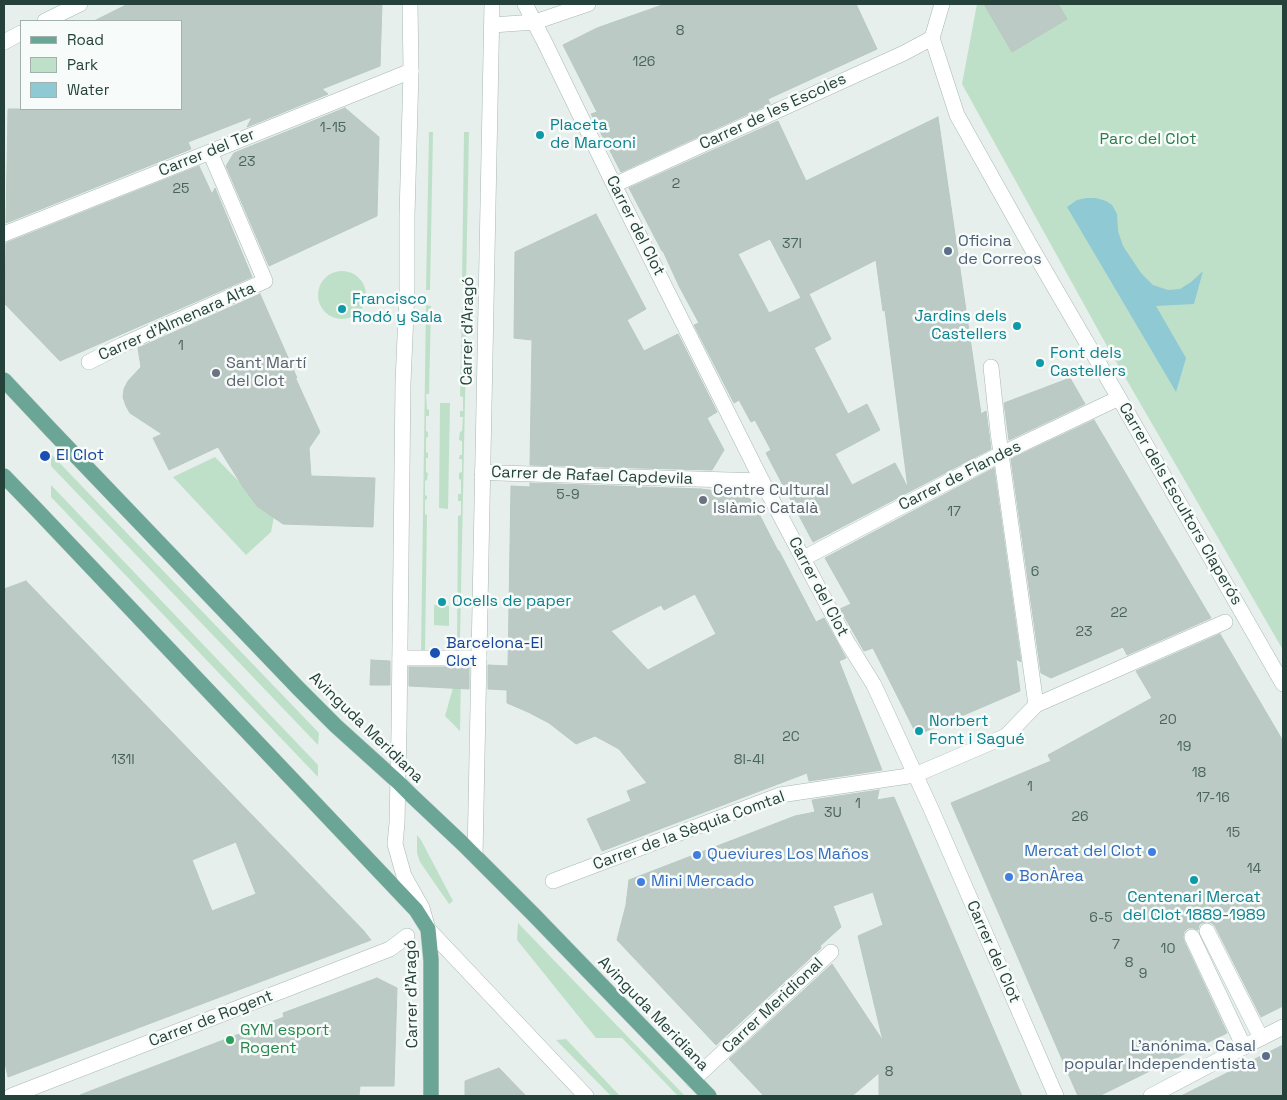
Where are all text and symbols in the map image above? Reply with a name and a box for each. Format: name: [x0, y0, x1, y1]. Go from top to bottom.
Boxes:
legend: [20, 20, 182, 110]
house number: 8: [676, 23, 684, 39]
text: Road: [67, 30, 104, 49]
house number: 126: [633, 54, 655, 70]
text: Park: [67, 55, 98, 74]
street label: Carrer de les Escoles: [697, 70, 849, 154]
text: Water: [67, 80, 109, 99]
place label: Placeta de Marconi: [550, 116, 636, 154]
house number: 1-15: [320, 120, 346, 136]
street label: Carrer del Ter: [156, 125, 258, 181]
marker: Placeta de Marconi: [534, 129, 546, 141]
park label: Parc del Clot: [1100, 130, 1196, 150]
house number: 23: [239, 154, 255, 170]
street label: Carrer del Clot: [602, 173, 668, 279]
house number: 2: [672, 176, 680, 192]
house number: 25: [173, 181, 189, 197]
place label: Oficina de Correos: [958, 232, 1042, 270]
house number: 37I: [782, 236, 802, 252]
marker: Oficina de Correos: [942, 245, 954, 257]
street label: Carrer d'Aragó: [457, 276, 479, 386]
street label: Carrer d'Almenara Alta: [96, 279, 258, 365]
place label: Francisco Rodó y Sala: [352, 290, 442, 328]
marker: Francisco Rodó y Sala: [336, 303, 348, 315]
place label: Jardins dels Castellers: [914, 307, 1007, 345]
marker: Jardins dels Castellers: [1011, 320, 1023, 332]
house number: 1: [178, 338, 184, 354]
place label: Font dels Castellers: [1050, 344, 1126, 382]
place label: Sant Martí del Clot: [226, 354, 306, 392]
marker: Font dels Castellers: [1034, 357, 1046, 369]
marker: Sant Martí del Clot: [210, 367, 222, 379]
street label: Carrer dels Escultors Claperós: [1114, 399, 1246, 609]
street label: Carrer de Flandes: [896, 437, 1024, 515]
place label: El Clot: [56, 446, 104, 466]
marker: El Clot: [38, 449, 52, 463]
street label: Carrer de Rafael Capdevila: [491, 463, 693, 489]
place label: Centre Cultural Islàmic Català: [713, 481, 829, 519]
house number: 5-9: [556, 487, 580, 503]
marker: Centre Cultural Islàmic Català: [697, 494, 709, 506]
house number: 17: [947, 504, 961, 520]
street label: Carrer del Clot: [784, 534, 852, 640]
house number: 6: [1031, 564, 1039, 580]
place label: Ocells de paper: [452, 592, 571, 612]
marker: Ocells de paper: [436, 596, 448, 608]
house number: 22: [1111, 605, 1127, 621]
house number: 23: [1076, 624, 1092, 640]
place label: Barcelona-El Clot: [446, 634, 543, 672]
marker: Barcelona-El Clot: [428, 646, 442, 660]
street label: Avinguda Meridiana: [305, 668, 427, 788]
place label: Norbert Font i Sagué: [929, 712, 1025, 750]
house number: 20: [1159, 712, 1177, 728]
marker: Norbert Font i Sagué: [913, 725, 925, 737]
house number: 2C: [782, 729, 800, 745]
house number: 19: [1177, 739, 1191, 755]
house number: 131I: [111, 752, 135, 768]
house number: 8I-4I: [734, 752, 764, 768]
house number: 18: [1192, 765, 1206, 781]
house number: 1: [1027, 779, 1033, 795]
street label: Carrer de la Sèquia Comtal: [590, 787, 788, 875]
house number: 17-16: [1196, 790, 1230, 806]
house number: 1: [855, 796, 861, 812]
house number: 3U: [824, 805, 842, 821]
house number: 26: [1071, 809, 1089, 825]
house number: 15: [1226, 825, 1240, 841]
place label: Mercat del Clot: [1024, 842, 1142, 862]
place label: Queviures Los Maños: [707, 845, 869, 865]
marker: Mercat del Clot: [1146, 846, 1158, 858]
marker: Queviures Los Maños: [691, 849, 703, 861]
house number: 14: [1247, 861, 1261, 877]
place label: BonÀrea: [1019, 867, 1084, 887]
marker: BonÀrea: [1003, 871, 1015, 883]
place label: Mini Mercado: [651, 872, 754, 892]
marker: Centenari Mercat del Clot 1889-1989: [1188, 874, 1200, 886]
marker: Mini Mercado: [635, 876, 647, 888]
place label: Centenari Mercat del Clot 1889-1989: [1123, 888, 1265, 926]
street label: Carrer del Clot: [962, 898, 1024, 1006]
house number: 6-5: [1089, 910, 1113, 926]
house number: 7: [1112, 937, 1120, 953]
street label: Carrer d'Aragó: [401, 939, 423, 1049]
house number: 10: [1161, 941, 1175, 957]
street label: Avinguda Meridiana: [593, 953, 713, 1075]
street label: Carrer Meridional: [718, 954, 828, 1058]
house number: 8: [1125, 955, 1133, 971]
house number: 9: [1139, 966, 1147, 982]
street label: Carrer de Rogent: [146, 986, 276, 1052]
place label: GYM esport Rogent: [240, 1021, 329, 1059]
marker: GYM esport Rogent: [224, 1034, 236, 1046]
place label: L'anónima. Casal popular Independentista: [1064, 1037, 1256, 1075]
marker: L'anónima. Casal popular Independentista: [1260, 1050, 1272, 1062]
house number: 8: [885, 1064, 893, 1080]

